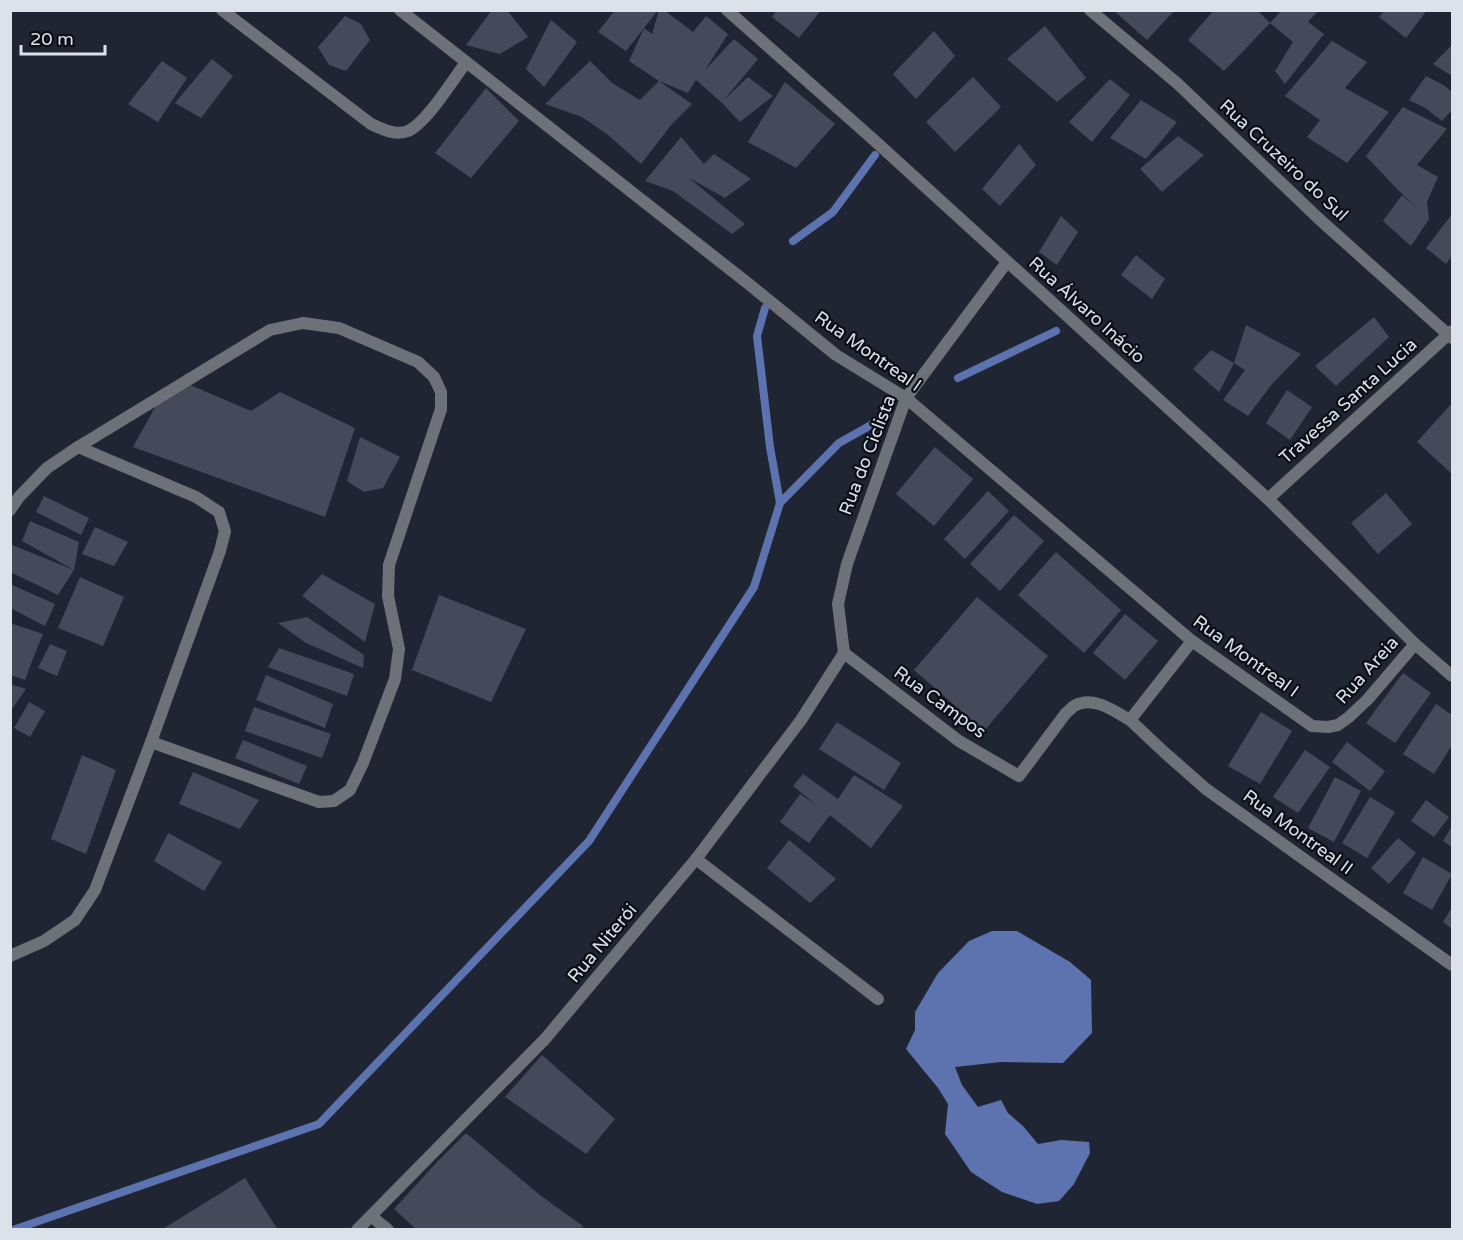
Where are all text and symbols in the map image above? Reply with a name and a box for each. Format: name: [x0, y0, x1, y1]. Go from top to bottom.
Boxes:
scale bar: [21, 18, 105, 56]
text: 20 m: [30, 28, 74, 50]
street label: Rua Cruzeiro do Sul: [1215, 95, 1353, 225]
street label: Rua Álvaro Inácio: [1024, 252, 1150, 368]
street label: Rua Montreal I: [810, 306, 926, 396]
street label: Travessa Santa Lucia: [1275, 333, 1421, 469]
street label: Rua do Ciclista: [834, 392, 900, 518]
street label: Rua Montreal I: [1189, 610, 1303, 702]
street label: Rua Areia: [1331, 632, 1403, 708]
street label: Rua Campos: [890, 661, 990, 743]
street label: Rua Montreal II: [1239, 785, 1357, 879]
street label: Rua Niterói: [563, 899, 641, 987]

